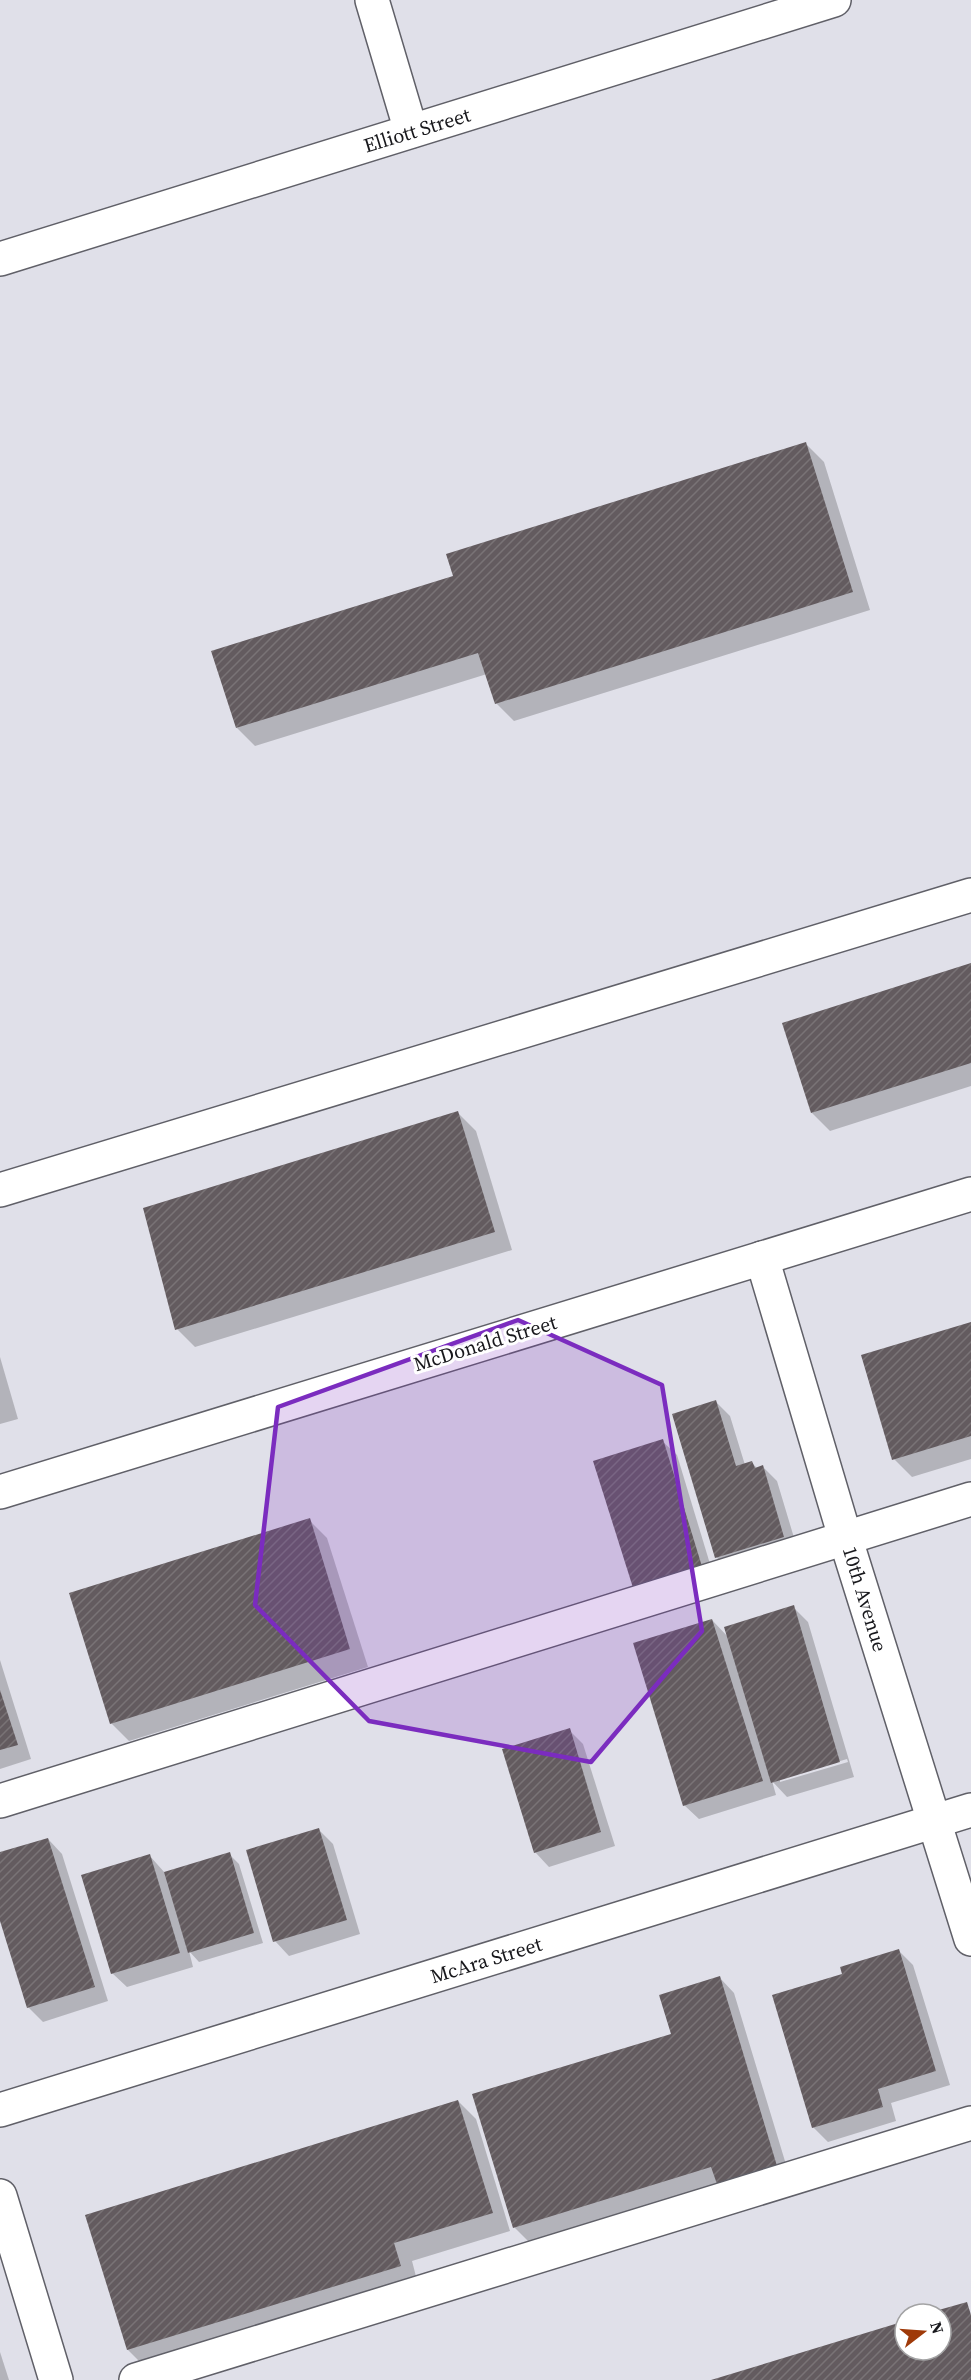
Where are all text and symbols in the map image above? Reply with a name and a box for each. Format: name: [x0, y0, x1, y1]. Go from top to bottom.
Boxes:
street label: Elliott Street: [360, 100, 474, 160]
street label: McDonald Street: [410, 1308, 560, 1378]
street label: 10th Avenue: [836, 1543, 894, 1655]
street label: McAra Street: [427, 1930, 546, 1990]
north arrow: [893, 2302, 953, 2362]
text: N: [925, 2319, 950, 2337]

